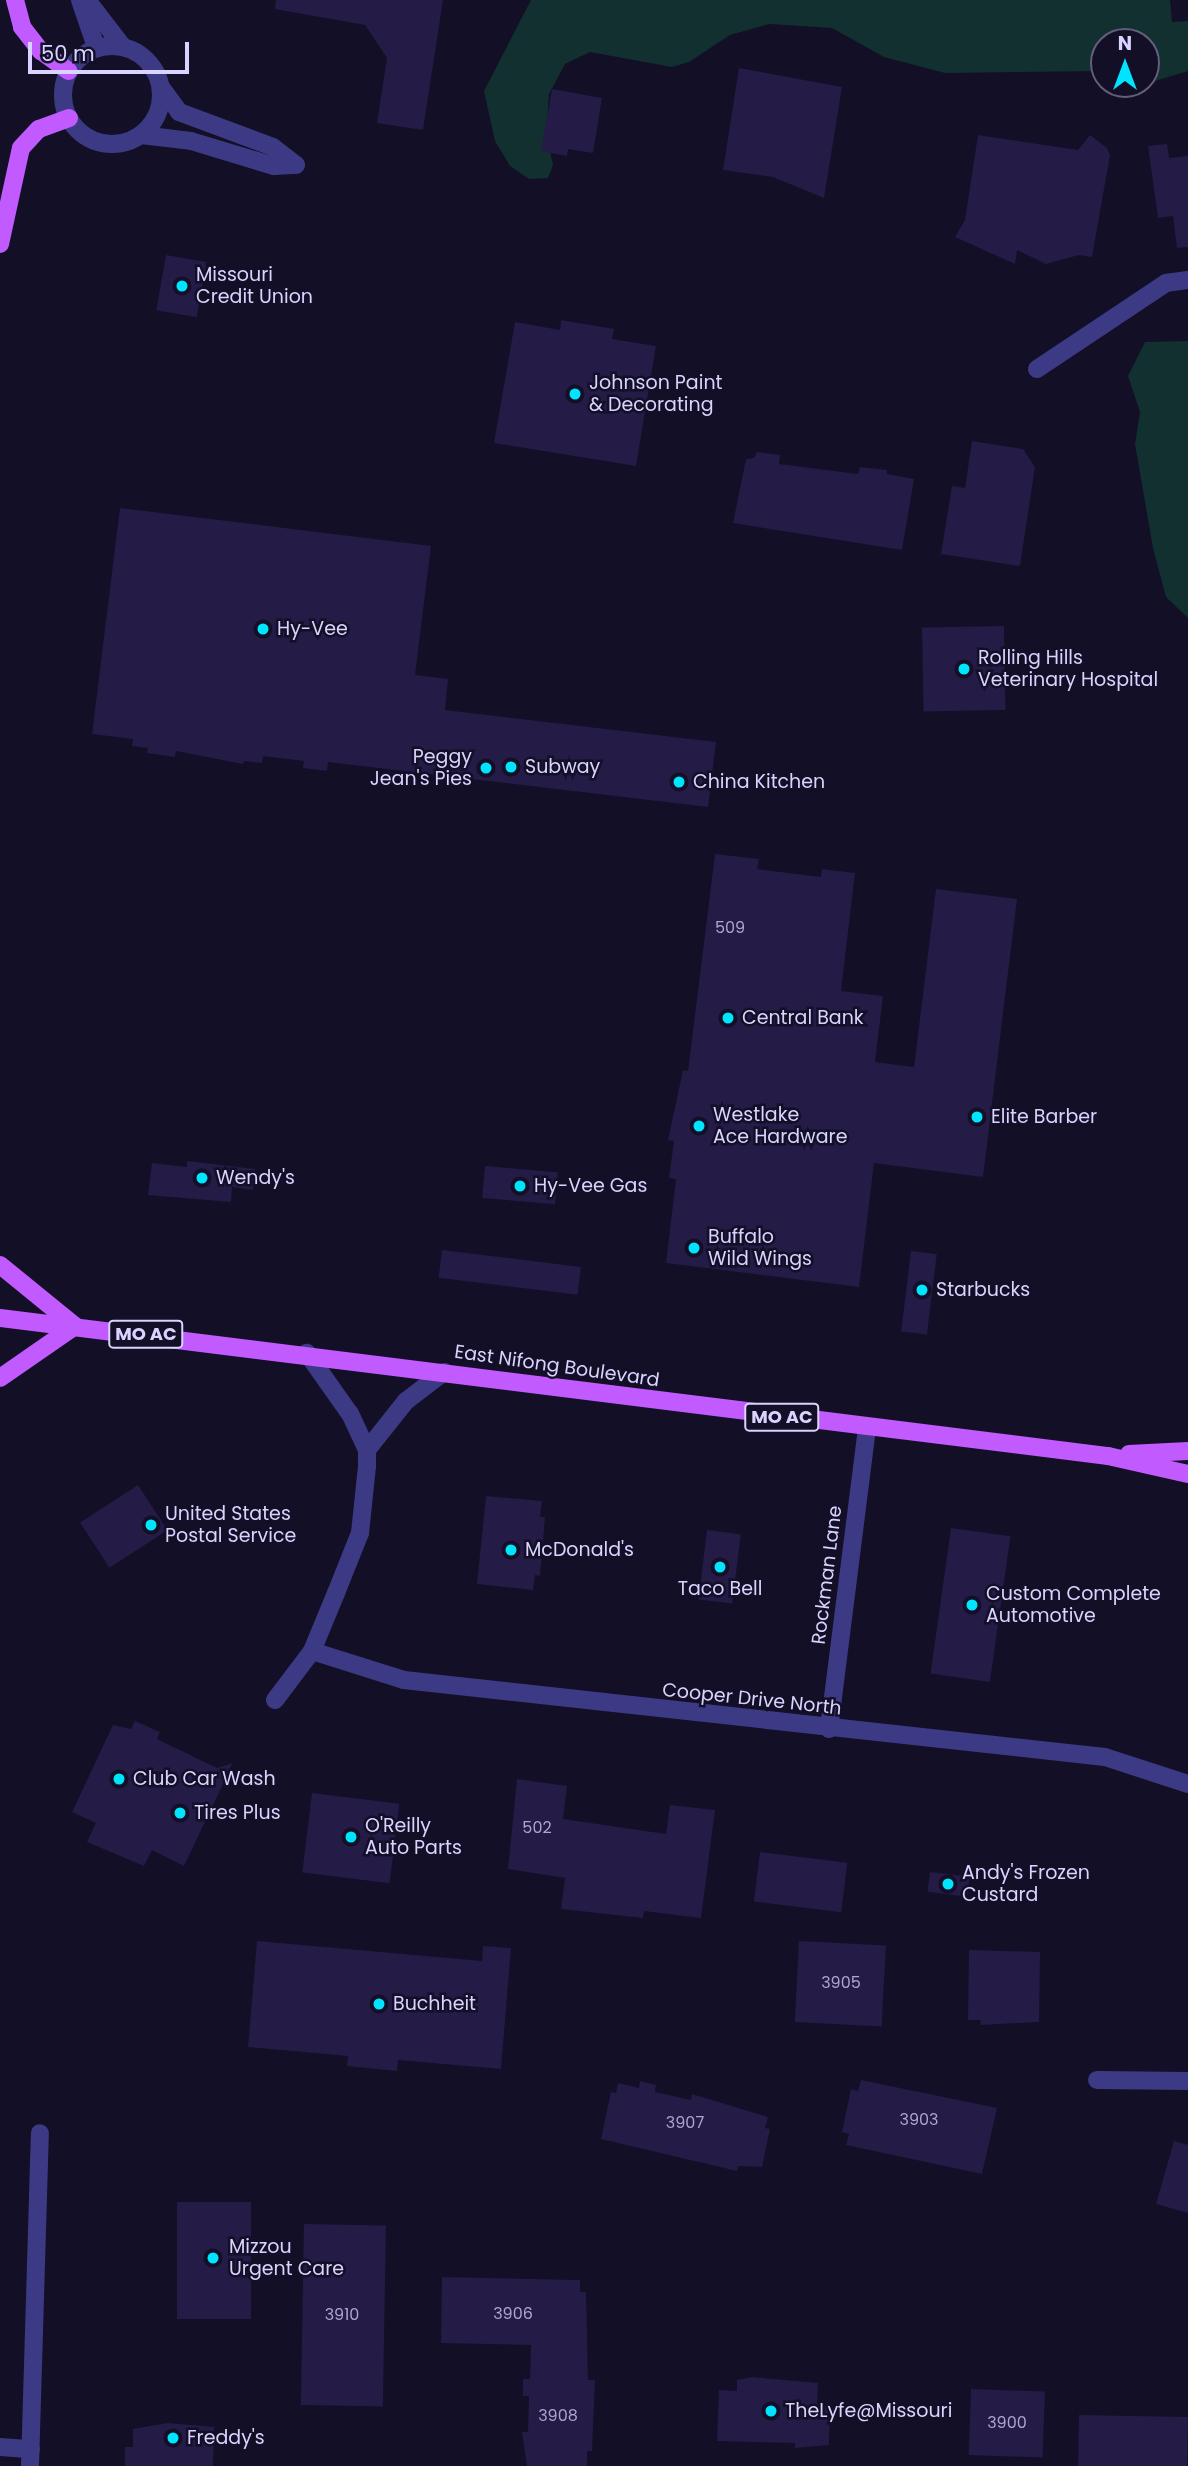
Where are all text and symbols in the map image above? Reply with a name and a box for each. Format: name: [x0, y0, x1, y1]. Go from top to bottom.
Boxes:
scale bar: [32, 28, 192, 72]
north arrow: [1090, 28, 1160, 98]
text: N: [1118, 30, 1132, 57]
text: 50 m: [41, 39, 95, 68]
place label: Missouri Credit Union: [196, 264, 313, 308]
marker: Missouri Credit Union: [174, 278, 190, 294]
place label: Johnson Paint & Decorating: [589, 372, 722, 416]
marker: Johnson Paint & Decorating: [567, 386, 583, 402]
place label: Hy-Vee: [277, 618, 348, 640]
marker: Hy-Vee: [255, 621, 271, 637]
place label: Rolling Hills Veterinary Hospital: [978, 647, 1158, 691]
marker: Rolling Hills Veterinary Hospital: [956, 661, 972, 677]
place label: Peggy Jean's Pies: [370, 746, 472, 790]
place label: Subway: [525, 756, 600, 778]
marker: Subway: [503, 759, 519, 775]
marker: Peggy Jean's Pies: [478, 760, 494, 776]
place label: China Kitchen: [693, 771, 825, 793]
marker: China Kitchen: [671, 774, 687, 790]
house number: 509: [715, 918, 745, 938]
place label: Central Bank: [742, 1007, 864, 1029]
marker: Central Bank: [720, 1010, 736, 1026]
place label: Westlake Ace Hardware: [713, 1104, 847, 1148]
place label: Elite Barber: [991, 1106, 1097, 1128]
marker: Elite Barber: [969, 1109, 985, 1125]
marker: Westlake Ace Hardware: [691, 1118, 707, 1134]
place label: Wendy's: [216, 1167, 295, 1189]
marker: Wendy's: [194, 1170, 210, 1186]
place label: Hy-Vee Gas: [534, 1175, 647, 1197]
marker: Hy-Vee Gas: [512, 1178, 528, 1194]
place label: Buffalo Wild Wings: [708, 1226, 812, 1270]
marker: Buffalo Wild Wings: [686, 1240, 702, 1256]
place label: Starbucks: [936, 1279, 1030, 1301]
marker: Starbucks: [914, 1282, 930, 1298]
road number: MO AC: [108, 1320, 184, 1349]
street label: East Nifong Boulevard: [453, 1340, 661, 1392]
road number: MO AC: [744, 1402, 820, 1432]
place label: United States Postal Service: [165, 1503, 296, 1547]
street label: Rockman Lane: [807, 1504, 847, 1646]
marker: United States Postal Service: [143, 1517, 159, 1533]
place label: McDonald's: [525, 1539, 634, 1561]
marker: McDonald's: [503, 1542, 519, 1558]
marker: Taco Bell: [712, 1559, 728, 1575]
place label: Taco Bell: [678, 1578, 762, 1600]
place label: Custom Complete Automotive: [986, 1583, 1161, 1627]
marker: Custom Complete Automotive: [964, 1597, 980, 1613]
street label: Cooper Drive North: [661, 1678, 843, 1720]
place label: Club Car Wash: [133, 1768, 276, 1790]
marker: Club Car Wash: [111, 1771, 127, 1787]
place label: Tires Plus: [194, 1802, 281, 1824]
marker: Tires Plus: [172, 1805, 188, 1821]
place label: O'Reilly Auto Parts: [365, 1815, 462, 1859]
house number: 502: [522, 1818, 552, 1838]
marker: O'Reilly Auto Parts: [343, 1829, 359, 1845]
place label: Andy's Frozen Custard: [962, 1862, 1090, 1906]
marker: Andy's Frozen Custard: [940, 1876, 956, 1892]
house number: 3905: [821, 1973, 861, 1993]
place label: Buchheit: [393, 1993, 476, 2015]
marker: Buchheit: [371, 1996, 387, 2012]
house number: 3903: [900, 2110, 938, 2130]
house number: 3907: [666, 2113, 704, 2133]
place label: Mizzou Urgent Care: [229, 2236, 344, 2280]
marker: Mizzou Urgent Care: [203, 2248, 223, 2268]
house number: 3906: [493, 2304, 533, 2324]
house number: 3910: [325, 2305, 359, 2325]
place label: TheLyfe@Missouri: [785, 2400, 952, 2422]
marker: TheLyfe@Missouri: [763, 2403, 779, 2419]
house number: 3908: [538, 2406, 578, 2426]
house number: 3900: [987, 2413, 1027, 2433]
place label: Freddy's: [187, 2427, 265, 2449]
marker: Freddy's: [165, 2430, 181, 2446]

